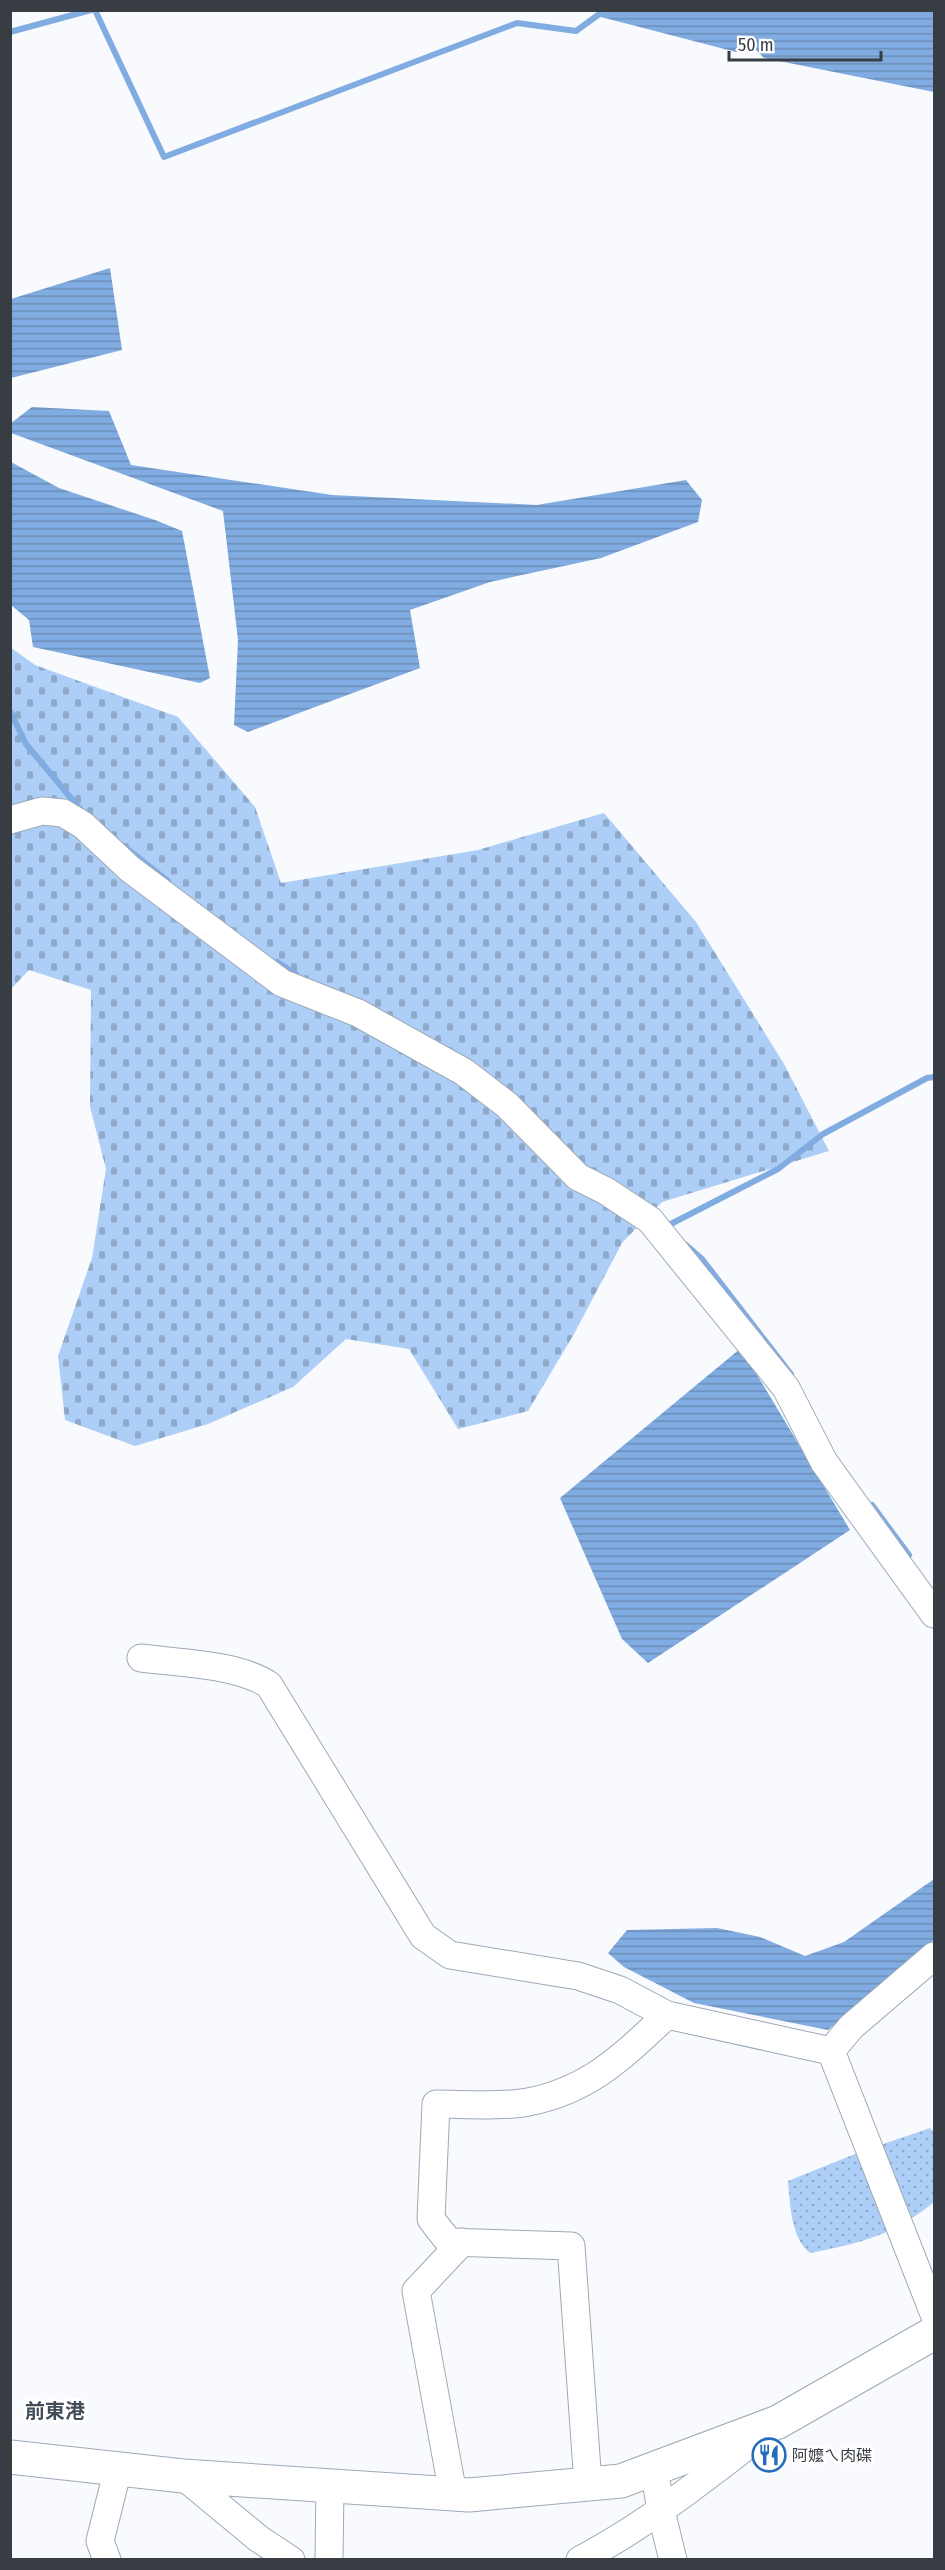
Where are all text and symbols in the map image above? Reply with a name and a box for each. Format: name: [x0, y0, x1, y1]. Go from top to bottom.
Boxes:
scale bar: [729, 24, 880, 62]
text: 50 m: [738, 34, 774, 56]
district label: 前東港: [25, 2399, 85, 2423]
restaurant icon: 阿嬤ㄟ肉碟: [751, 2437, 787, 2473]
place label: 阿嬤ㄟ肉碟: [792, 2446, 872, 2465]

